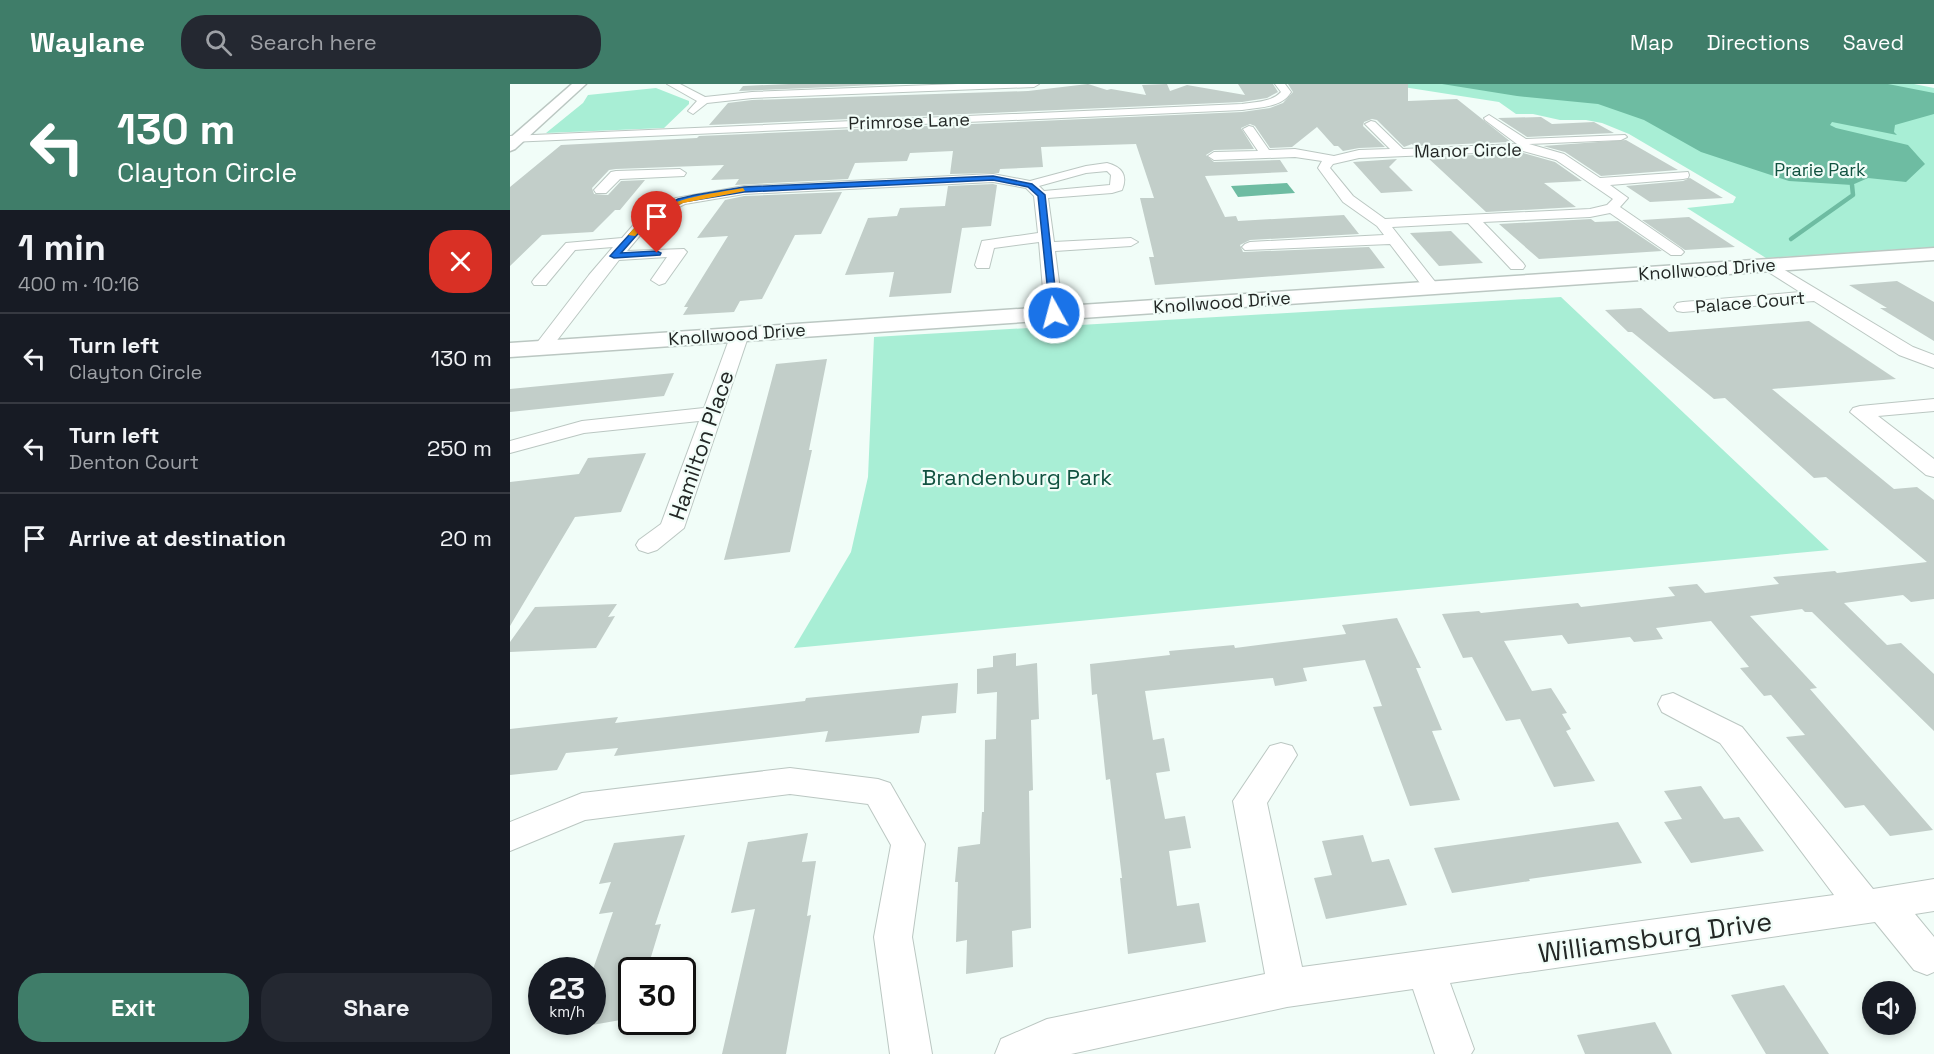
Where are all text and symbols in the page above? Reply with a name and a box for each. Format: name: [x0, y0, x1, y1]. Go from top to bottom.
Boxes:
search box: [181, 15, 601, 69]
text: Waylane: [30, 24, 145, 60]
icon: search: [202, 26, 235, 59]
text: Search here: [250, 28, 377, 56]
text: Map: [1630, 29, 1674, 56]
text: Directions: [1707, 29, 1810, 56]
text: Saved: [1843, 29, 1904, 56]
text: 130 m: [117, 103, 235, 156]
street label: Primrose Lane: [848, 107, 970, 135]
icon: left: [18, 108, 96, 186]
street label: Manor Circle: [1414, 138, 1522, 162]
text: Clayton Circle: [117, 155, 297, 190]
park label: Prarie Park: [1774, 158, 1866, 181]
pin: [631, 191, 682, 253]
icon: arrive: [640, 200, 673, 233]
text: 1 min: [18, 225, 106, 271]
button: close: [429, 230, 492, 293]
street label: Knollwood Drive: [1637, 253, 1777, 285]
text: 400 m · 10:16: [18, 271, 139, 297]
position arrow: [1022, 281, 1086, 345]
street label: Knollwood Drive: [1152, 286, 1292, 318]
street label: Palace Court: [1694, 286, 1806, 318]
street label: Knollwood Drive: [667, 318, 807, 350]
text: Turn left: [69, 331, 159, 359]
icon: left: [18, 342, 51, 375]
text: 130 m: [431, 344, 492, 372]
text: Clayton Circle: [69, 359, 202, 385]
street label: Hamilton Place: [662, 367, 740, 523]
text: Turn left: [69, 421, 159, 449]
icon: left: [18, 432, 51, 465]
text: 250 m: [427, 434, 492, 462]
text: Denton Court: [69, 449, 199, 475]
park label: Brandenburg Park: [922, 463, 1112, 491]
icon: arrive: [18, 522, 51, 555]
text: Arrive at destination: [69, 524, 286, 552]
text: 20 m: [440, 524, 492, 552]
street label: Williamsburg Drive: [1536, 903, 1774, 971]
speed limit sign: 30: [618, 957, 696, 1035]
text: 23: [549, 969, 585, 1008]
button: Exit: [18, 973, 249, 1042]
button: Share: [261, 973, 492, 1042]
map controls: [1862, 981, 1916, 1035]
button: sound: [1862, 981, 1916, 1035]
text: km/h: [549, 1002, 585, 1021]

